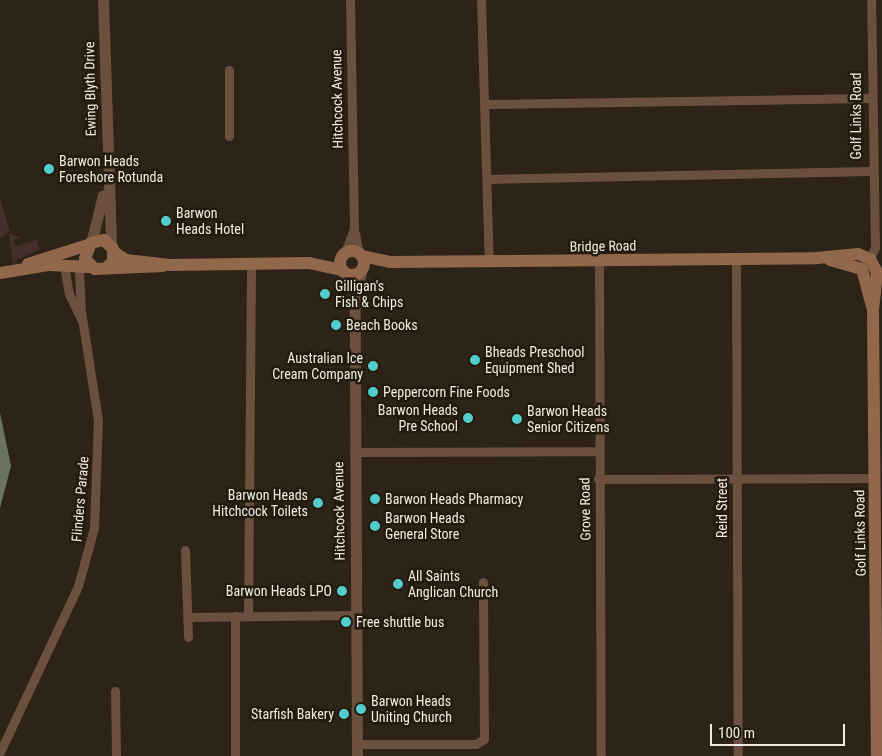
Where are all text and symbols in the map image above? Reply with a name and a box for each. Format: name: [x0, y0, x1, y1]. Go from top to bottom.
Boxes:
street label: Ewing Blyth Drive: [81, 41, 99, 137]
street label: Hitchcock Avenue: [328, 49, 346, 149]
street label: Golf Links Road: [848, 73, 864, 159]
place label: Barwon Heads Foreshore Rotunda: [59, 153, 163, 186]
marker: Barwon Heads Foreshore Rotunda: [43, 163, 55, 175]
place label: Barwon Heads Hotel: [176, 205, 244, 238]
marker: Barwon Heads Hotel: [160, 215, 172, 227]
street label: Bridge Road: [569, 237, 637, 255]
place label: Gilligan's Fish & Chips: [335, 278, 403, 310]
marker: Gilligan's Fish & Chips: [319, 288, 331, 300]
place label: Beach Books: [346, 317, 418, 333]
marker: Beach Books: [330, 319, 342, 331]
place label: Bheads Preschool Equipment Shed: [485, 344, 585, 377]
place label: Australian Ice Cream Company: [272, 350, 363, 382]
marker: Bheads Preschool Equipment Shed: [469, 354, 481, 366]
marker: Australian Ice Cream Company: [367, 360, 379, 372]
place label: Peppercorn Fine Foods: [383, 384, 510, 400]
marker: Peppercorn Fine Foods: [367, 386, 379, 398]
place label: Barwon Heads Pre School: [378, 402, 458, 434]
place label: Barwon Heads Senior Citizens: [527, 403, 610, 436]
marker: Barwon Heads Pre School: [462, 412, 474, 424]
marker: Barwon Heads Senior Citizens: [511, 413, 523, 425]
street label: Flinders Parade: [68, 455, 92, 543]
street label: Hitchcock Avenue: [330, 461, 348, 561]
street label: Grove Road: [576, 477, 594, 541]
street label: Reid Street: [714, 478, 730, 538]
place label: Barwon Heads Hitchcock Toilets: [212, 487, 308, 520]
street label: Golf Links Road: [851, 489, 869, 577]
place label: Barwon Heads Pharmacy: [385, 491, 523, 507]
marker: Barwon Heads Pharmacy: [369, 493, 381, 505]
marker: Barwon Heads Hitchcock Toilets: [312, 497, 324, 509]
place label: Barwon Heads General Store: [385, 510, 465, 542]
marker: Barwon Heads General Store: [369, 520, 381, 532]
place label: All Saints Anglican Church: [408, 568, 498, 600]
marker: All Saints Anglican Church: [392, 578, 404, 590]
place label: Barwon Heads LPO: [226, 583, 332, 599]
marker: Barwon Heads LPO: [336, 585, 348, 597]
place label: Free shuttle bus: [356, 614, 444, 630]
marker: Free shuttle bus: [340, 616, 352, 628]
place label: Barwon Heads Uniting Church: [371, 693, 452, 726]
marker: Barwon Heads Uniting Church: [355, 703, 367, 715]
place label: Starfish Bakery: [251, 706, 334, 722]
marker: Starfish Bakery: [338, 708, 350, 720]
scale bar: [712, 714, 847, 746]
text: 100 m: [718, 724, 755, 742]

